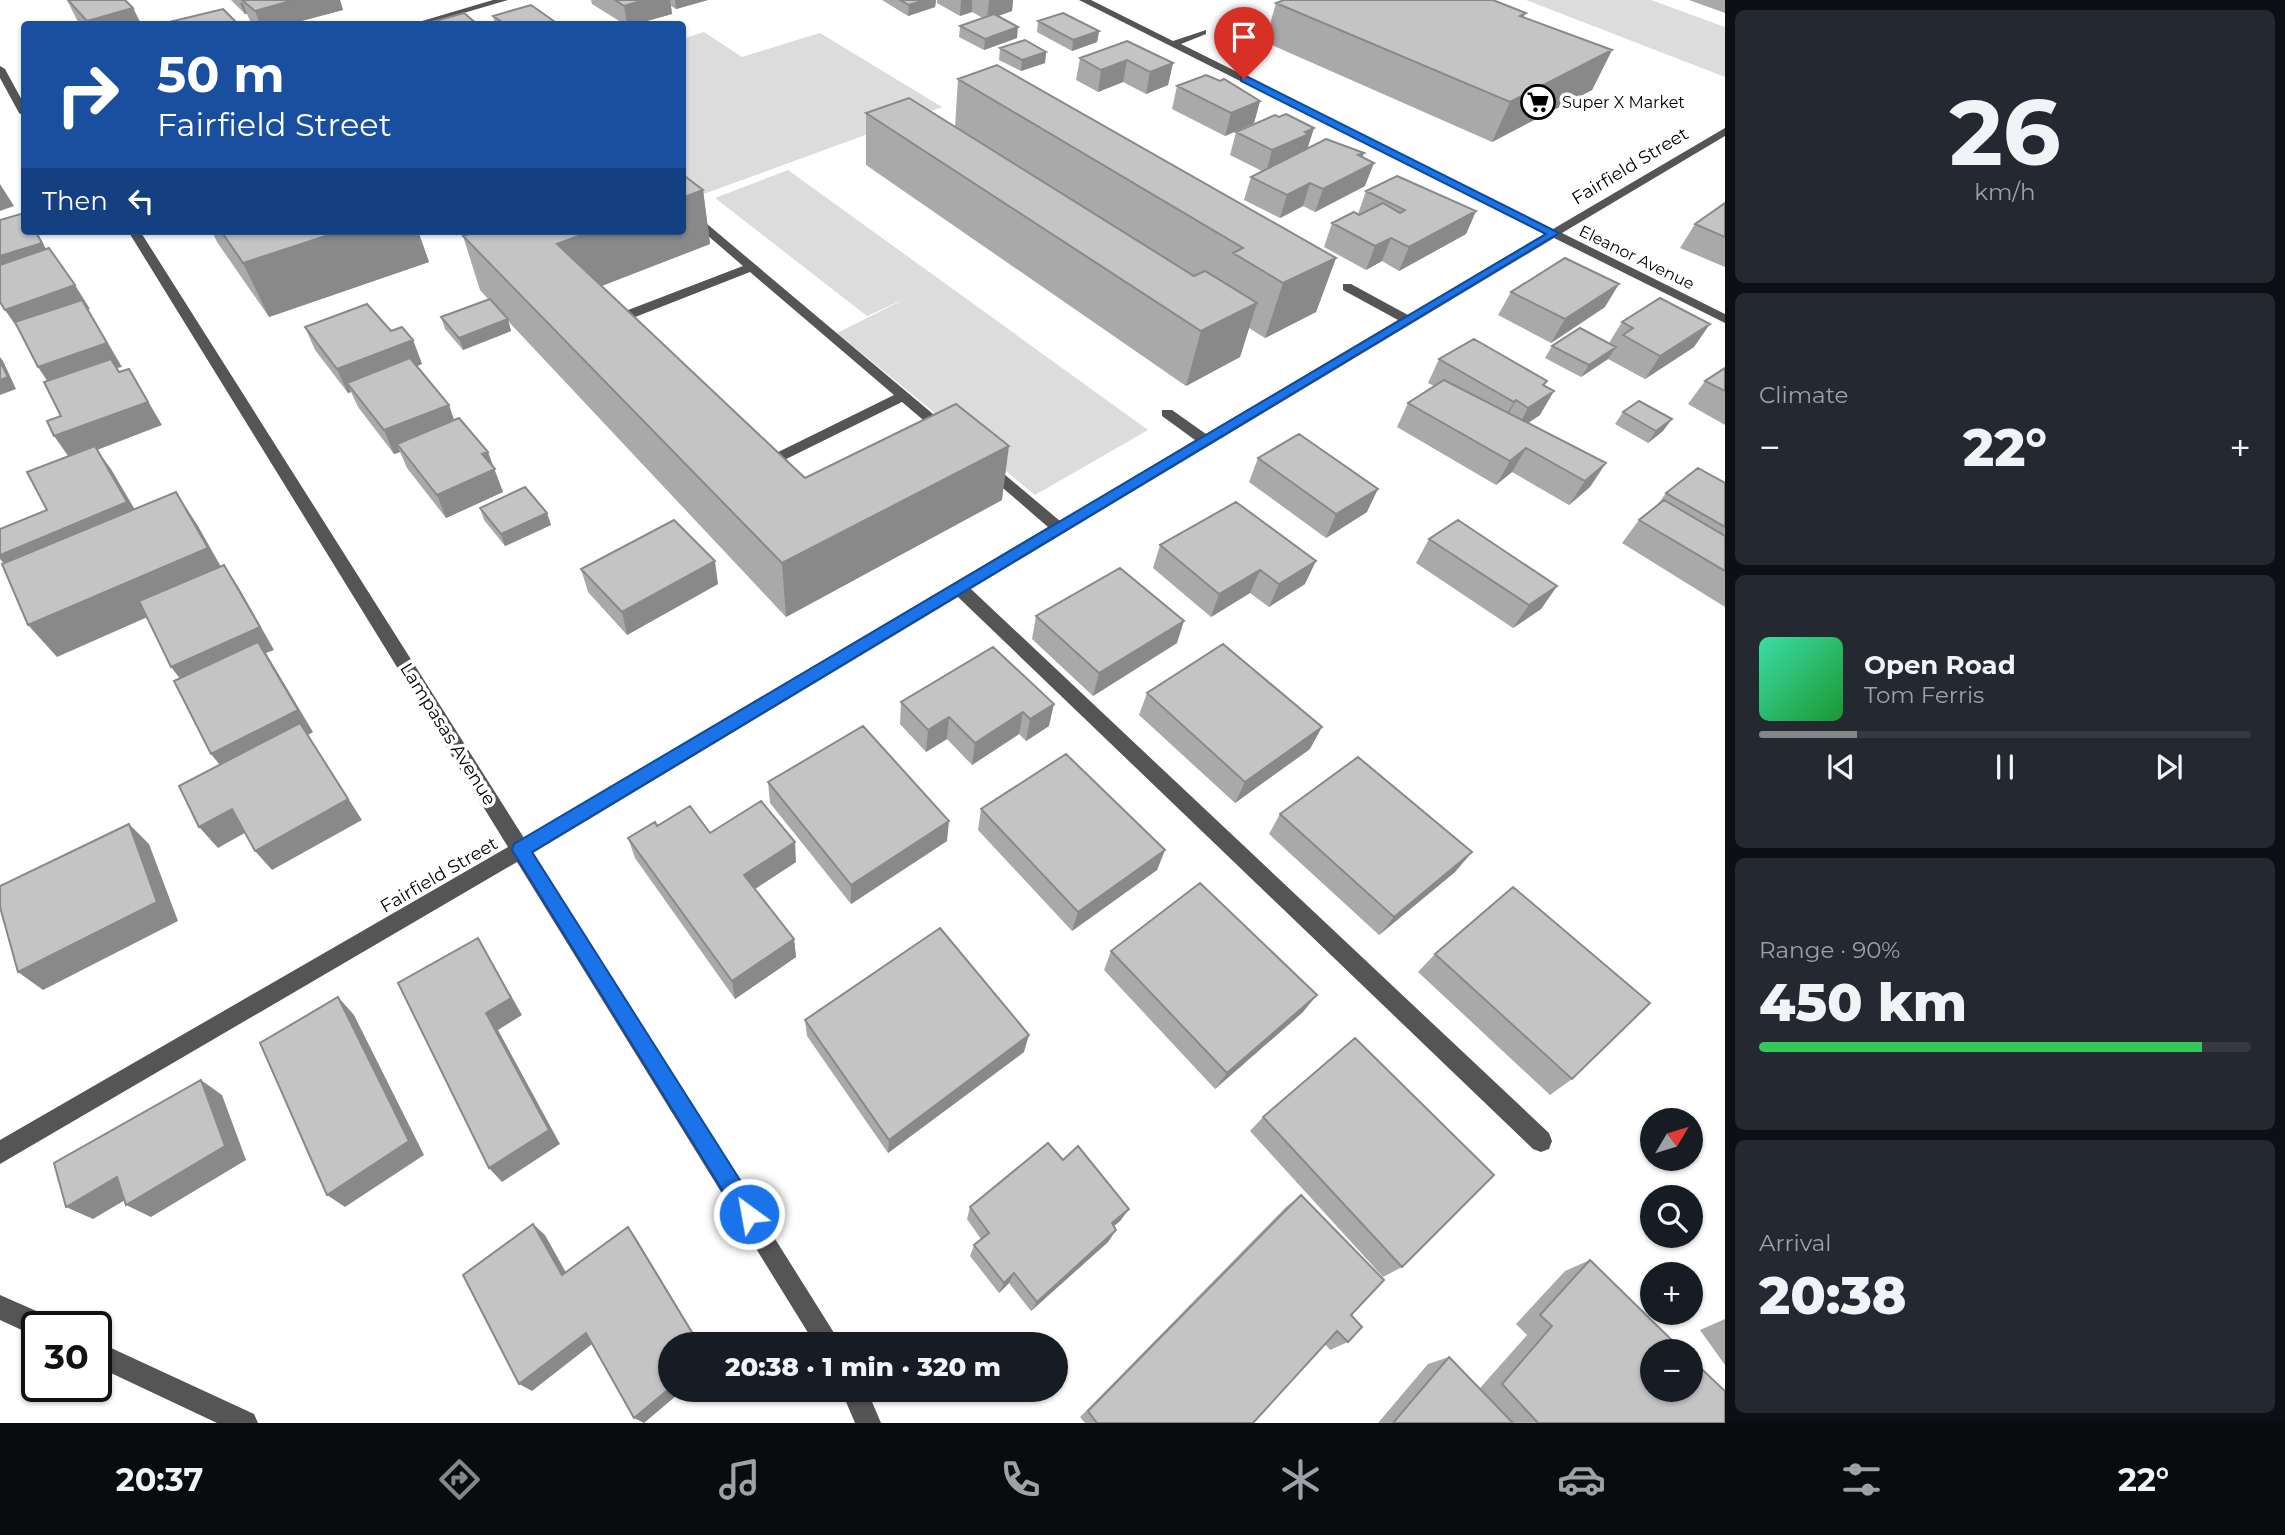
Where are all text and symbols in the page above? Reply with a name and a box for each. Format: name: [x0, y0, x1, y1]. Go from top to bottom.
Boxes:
pin: [1214, 7, 1274, 79]
icon: arrive: [1225, 18, 1263, 56]
text: 50 m: [157, 45, 285, 104]
icon: right: [42, 49, 133, 140]
text: 26: [1949, 77, 2061, 188]
supermarket icon: Super X Market: [1519, 83, 1557, 121]
place label: Super X Market: [1562, 93, 1685, 112]
text: Fairfield Street: [157, 105, 392, 144]
street label: Fairfield Street: [1568, 123, 1692, 209]
text: km/h: [1974, 178, 2036, 206]
icon: left: [122, 182, 160, 220]
text: Then: [42, 185, 108, 217]
street label: Eleanor Avenue: [1576, 221, 1697, 294]
text: Climate: [1759, 381, 1848, 409]
text: 22°: [1963, 416, 2047, 479]
text: −: [1759, 424, 1781, 471]
text: +: [2229, 424, 2251, 471]
text: Open Road: [1864, 649, 2016, 681]
street label: Lampasas Avenue: [395, 659, 501, 809]
text: Tom Ferris: [1864, 681, 1984, 709]
icon: previous: [1822, 748, 1860, 786]
icon: pause: [1986, 748, 2024, 786]
icon: next: [2150, 748, 2188, 786]
street label: Fairfield Street: [376, 832, 502, 918]
text: Range · 90%: [1759, 936, 1900, 964]
text: 450 km: [1759, 971, 1967, 1034]
north arrow: [1640, 1108, 1703, 1171]
map controls: [1640, 1108, 1703, 1402]
position arrow: [712, 1177, 786, 1251]
button: search: [1640, 1185, 1703, 1248]
text: Arrival: [1759, 1229, 1832, 1257]
button: +: [1640, 1262, 1703, 1325]
text: 20:38: [1759, 1264, 1907, 1327]
speed limit sign: 30: [21, 1311, 112, 1402]
button: −: [1640, 1339, 1703, 1402]
text: 20:38 · 1 min · 320 m: [725, 1351, 1001, 1383]
icon: directions: [435, 1455, 484, 1504]
icon: music: [715, 1455, 764, 1504]
icon: phone: [996, 1455, 1045, 1504]
icon: climate: [1276, 1455, 1325, 1504]
icon: car: [1557, 1455, 1606, 1504]
icon: filters: [1837, 1455, 1886, 1504]
text: 20:37: [116, 1460, 203, 1499]
text: 22°: [2118, 1460, 2169, 1499]

